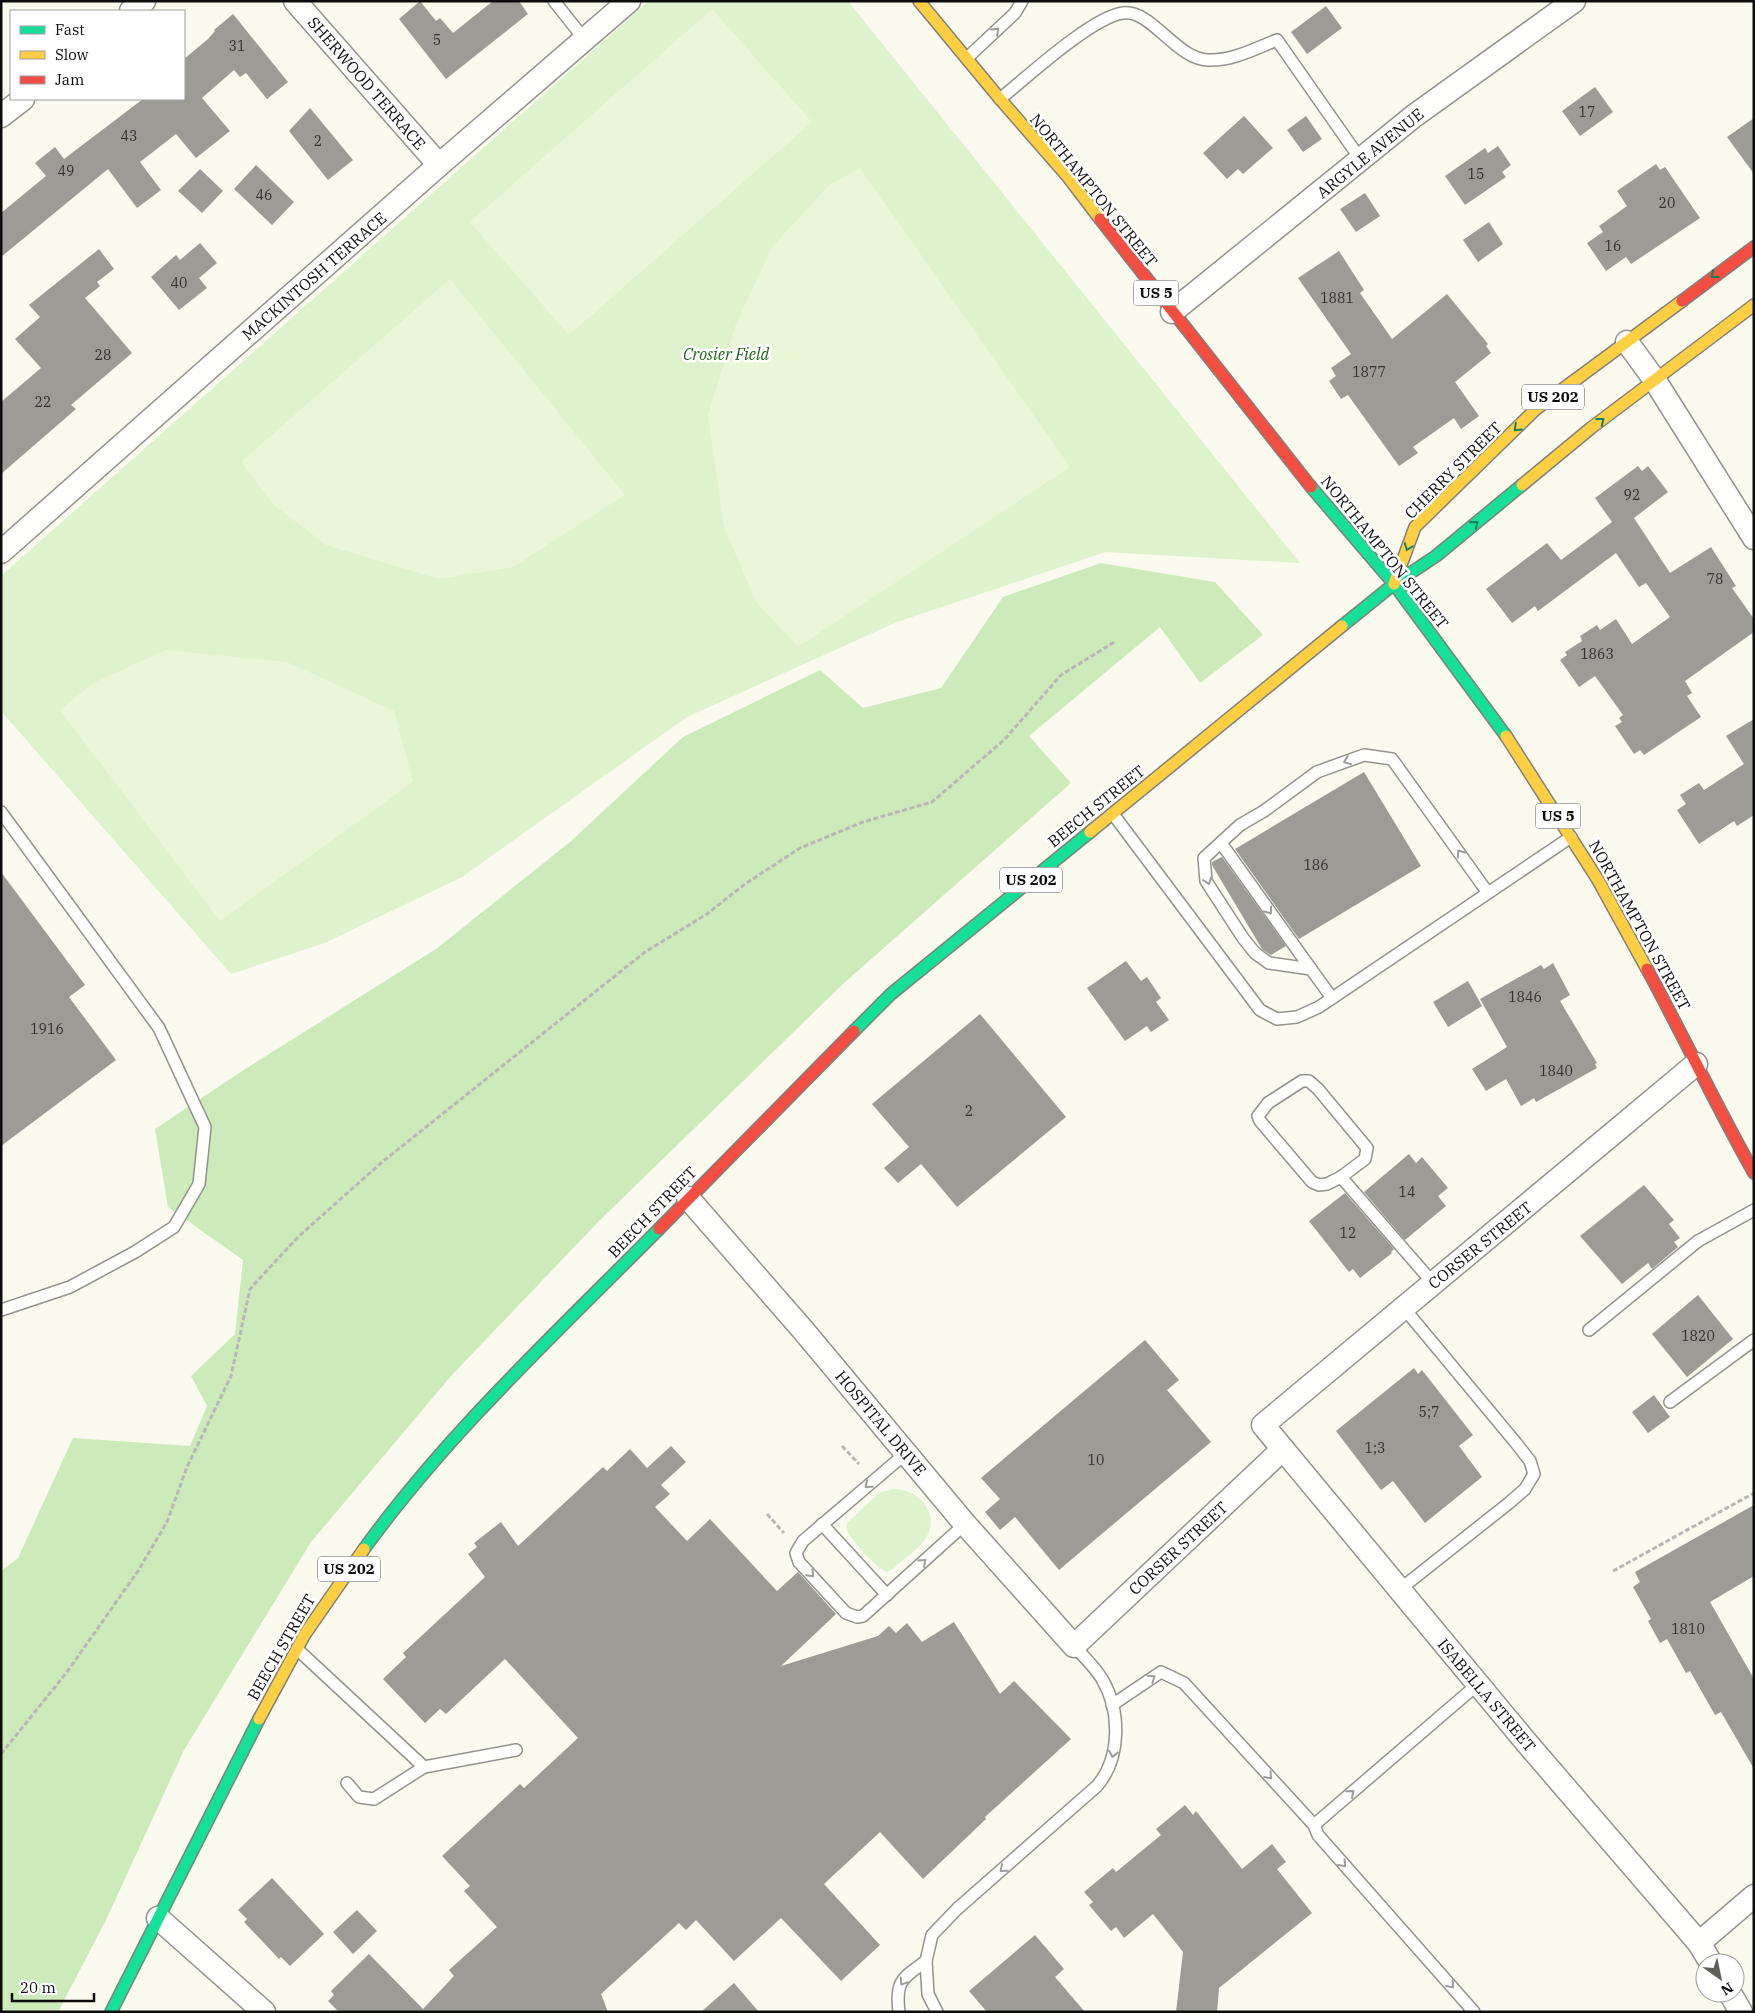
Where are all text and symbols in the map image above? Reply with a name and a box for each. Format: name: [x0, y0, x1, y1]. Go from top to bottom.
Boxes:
legend: [10, 10, 185, 100]
street label: SHERWOOD TERRACE: [304, 12, 430, 154]
text: Fast: [55, 20, 85, 39]
one-way arrow: [990, 28, 999, 37]
house number: 5: [433, 31, 441, 49]
house number: 31: [229, 37, 245, 55]
text: Slow: [55, 45, 89, 64]
text: Jam: [55, 70, 84, 89]
house number: 17: [1579, 103, 1595, 121]
street label: ARGYLE AVENUE: [1312, 104, 1428, 202]
street label: NORTHAMPTON STREET: [1026, 109, 1162, 271]
house number: 43: [121, 127, 137, 145]
house number: 2: [314, 132, 322, 150]
house number: 49: [58, 162, 74, 180]
house number: 15: [1468, 165, 1484, 183]
house number: 46: [256, 186, 272, 204]
house number: 20: [1659, 194, 1675, 212]
street label: MACKINTOSH TERRACE: [238, 208, 390, 344]
house number: 16: [1605, 237, 1621, 255]
one-way arrow: [1711, 270, 1720, 278]
house number: 40: [171, 274, 187, 292]
road number: US 5: [1134, 280, 1178, 306]
house number: 1881: [1320, 289, 1354, 307]
park label: Crosier Field: [683, 344, 769, 364]
house number: 28: [95, 346, 111, 364]
house number: 1877: [1352, 363, 1386, 381]
road number: US 202: [1522, 384, 1584, 410]
house number: 22: [35, 393, 51, 411]
street label: CHERRY STREET: [1400, 417, 1506, 523]
one-way arrow: [1595, 418, 1604, 426]
one-way arrow: [1513, 422, 1522, 431]
street label: NORTHAMPTON STREET: [1317, 471, 1453, 633]
house number: 92: [1624, 486, 1640, 504]
one-way arrow: [1469, 521, 1478, 530]
one-way arrow: [1404, 542, 1414, 551]
house number: 78: [1707, 570, 1723, 588]
house number: 1863: [1580, 645, 1614, 663]
one-way arrow: [1343, 755, 1352, 765]
street label: BEECH STREET: [1043, 761, 1149, 851]
road number: US 5: [1536, 804, 1580, 828]
street label: NORTHAMPTON STREET: [1585, 836, 1695, 1014]
one-way arrow: [1457, 849, 1466, 859]
house number: 186: [1303, 856, 1329, 874]
road number: US 202: [1000, 868, 1062, 892]
one-way arrow: [1202, 876, 1212, 885]
one-way arrow: [1264, 905, 1272, 914]
house number: 1846: [1508, 988, 1542, 1006]
house number: 1916: [30, 1020, 64, 1038]
house number: 1840: [1539, 1062, 1573, 1080]
house number: 2: [965, 1102, 973, 1120]
street label: BEECH STREET: [603, 1162, 701, 1262]
house number: 14: [1399, 1183, 1415, 1201]
street label: CORSER STREET: [1424, 1197, 1536, 1293]
house number: 12: [1340, 1224, 1356, 1242]
house number: 1820: [1681, 1327, 1715, 1345]
street label: HOSPITAL DRIVE: [831, 1366, 931, 1480]
house number: 5;7: [1419, 1403, 1439, 1421]
house number: 1;3: [1365, 1439, 1385, 1457]
house number: 10: [1088, 1451, 1104, 1469]
one-way arrow: [865, 1480, 874, 1488]
street label: CORSER STREET: [1124, 1497, 1232, 1599]
road number: US 202: [318, 1556, 380, 1582]
one-way arrow: [917, 1559, 926, 1568]
one-way arrow: [805, 1569, 814, 1578]
street label: BEECH STREET: [243, 1590, 319, 1704]
house number: 1810: [1671, 1620, 1705, 1638]
street label: ISABELLA STREET: [1434, 1634, 1540, 1756]
one-way arrow: [1147, 1675, 1156, 1684]
one-way arrow: [1108, 1749, 1119, 1758]
one-way arrow: [1264, 1770, 1273, 1779]
one-way arrow: [1346, 1790, 1355, 1799]
one-way arrow: [1337, 1858, 1346, 1867]
one-way arrow: [999, 1863, 1008, 1872]
north arrow: [1695, 1953, 1745, 2003]
scale bar: [12, 1970, 95, 2002]
one-way arrow: [899, 1977, 909, 1986]
text: 20 m: [20, 1978, 56, 1997]
text: N: [1718, 1978, 1737, 1999]
one-way arrow: [1445, 1980, 1454, 1989]

